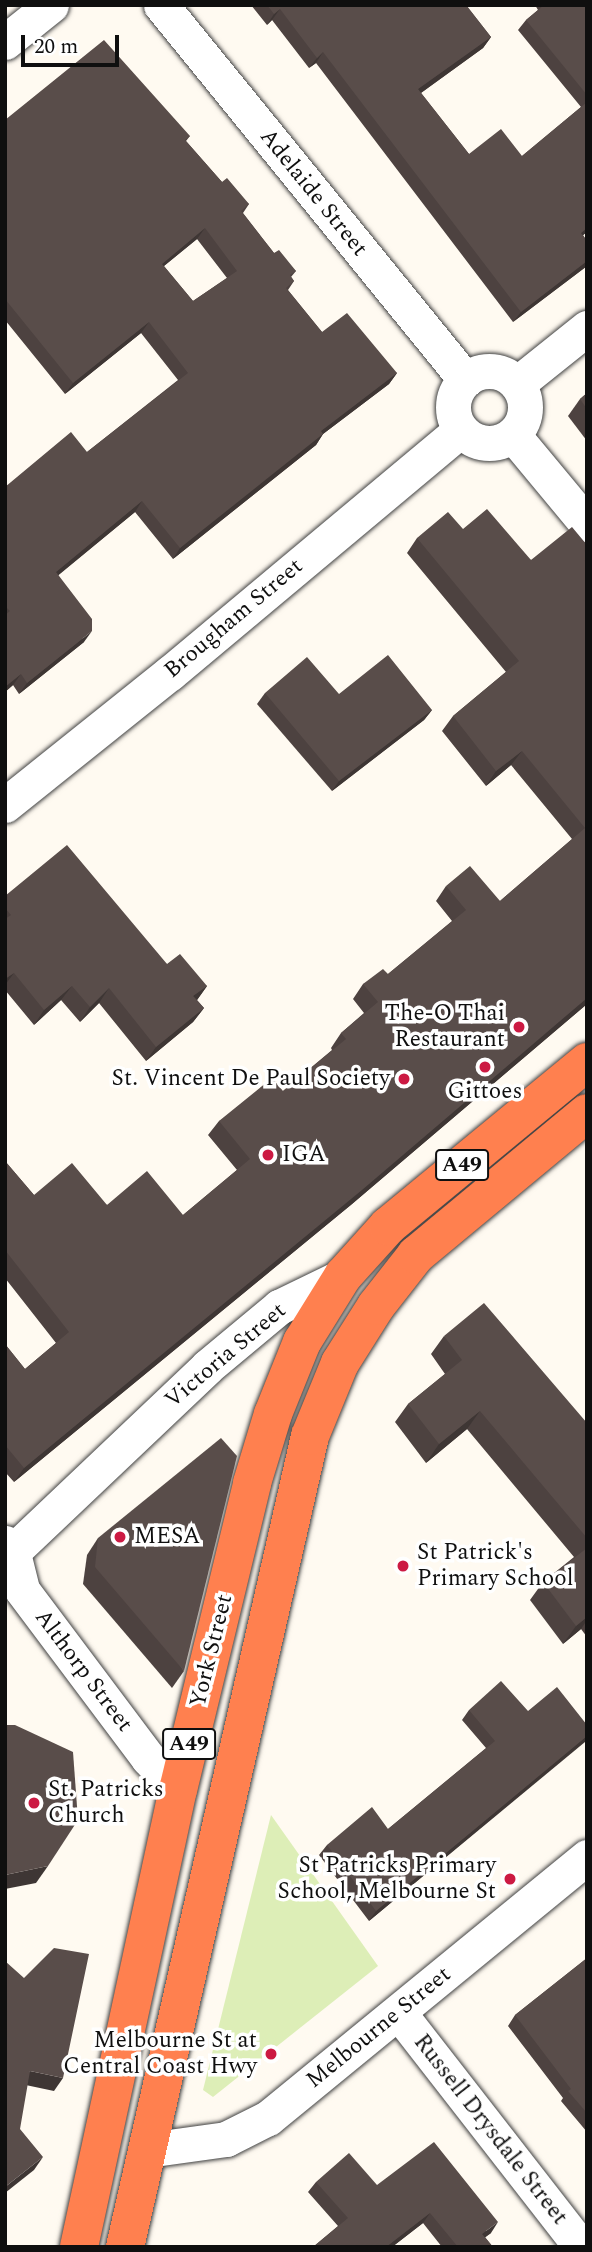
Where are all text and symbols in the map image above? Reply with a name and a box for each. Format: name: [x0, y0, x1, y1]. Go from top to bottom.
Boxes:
scale bar: [24, 21, 122, 65]
text: 20 m: [34, 31, 78, 63]
street label: Adelaide Street: [253, 124, 373, 262]
street label: Brougham Street: [159, 553, 309, 685]
place label: The-O Thai Restaurant: [385, 1000, 505, 1054]
marker: The-O Thai Restaurant: [511, 1019, 527, 1035]
marker: Gittoes: [477, 1059, 493, 1075]
place label: St. Vincent De Paul Society: [112, 1065, 390, 1093]
marker: St. Vincent De Paul Society: [396, 1071, 412, 1087]
place label: Gittoes: [448, 1078, 522, 1106]
place label: IGA: [282, 1141, 325, 1169]
marker: IGA: [260, 1147, 276, 1163]
road number: A49: [434, 1148, 490, 1182]
street label: Victoria Street: [160, 1297, 292, 1415]
place label: MESA: [134, 1523, 200, 1551]
marker: MESA: [112, 1529, 128, 1545]
place label: St Patrick's Primary School: [417, 1539, 573, 1593]
marker: St Patrick's Primary School: [395, 1558, 411, 1574]
street label: York Street: [185, 1592, 239, 1710]
street label: Althorp Street: [28, 1604, 138, 1738]
road number: A49: [161, 1726, 217, 1762]
place label: St. Patricks Church: [48, 1776, 164, 1830]
marker: St. Patricks Church: [26, 1795, 42, 1811]
place label: St Patricks Primary School, Melbourne St: [277, 1852, 496, 1906]
marker: St Patricks Primary School, Melbourne St: [502, 1871, 518, 1887]
street label: Melbourne Street: [301, 1961, 457, 2095]
place label: Melbourne St at Central Coast Hwy: [63, 2027, 257, 2081]
street label: Russell Drysdale Street: [407, 2029, 573, 2231]
marker: Melbourne St at Central Coast Hwy: [263, 2046, 279, 2062]

